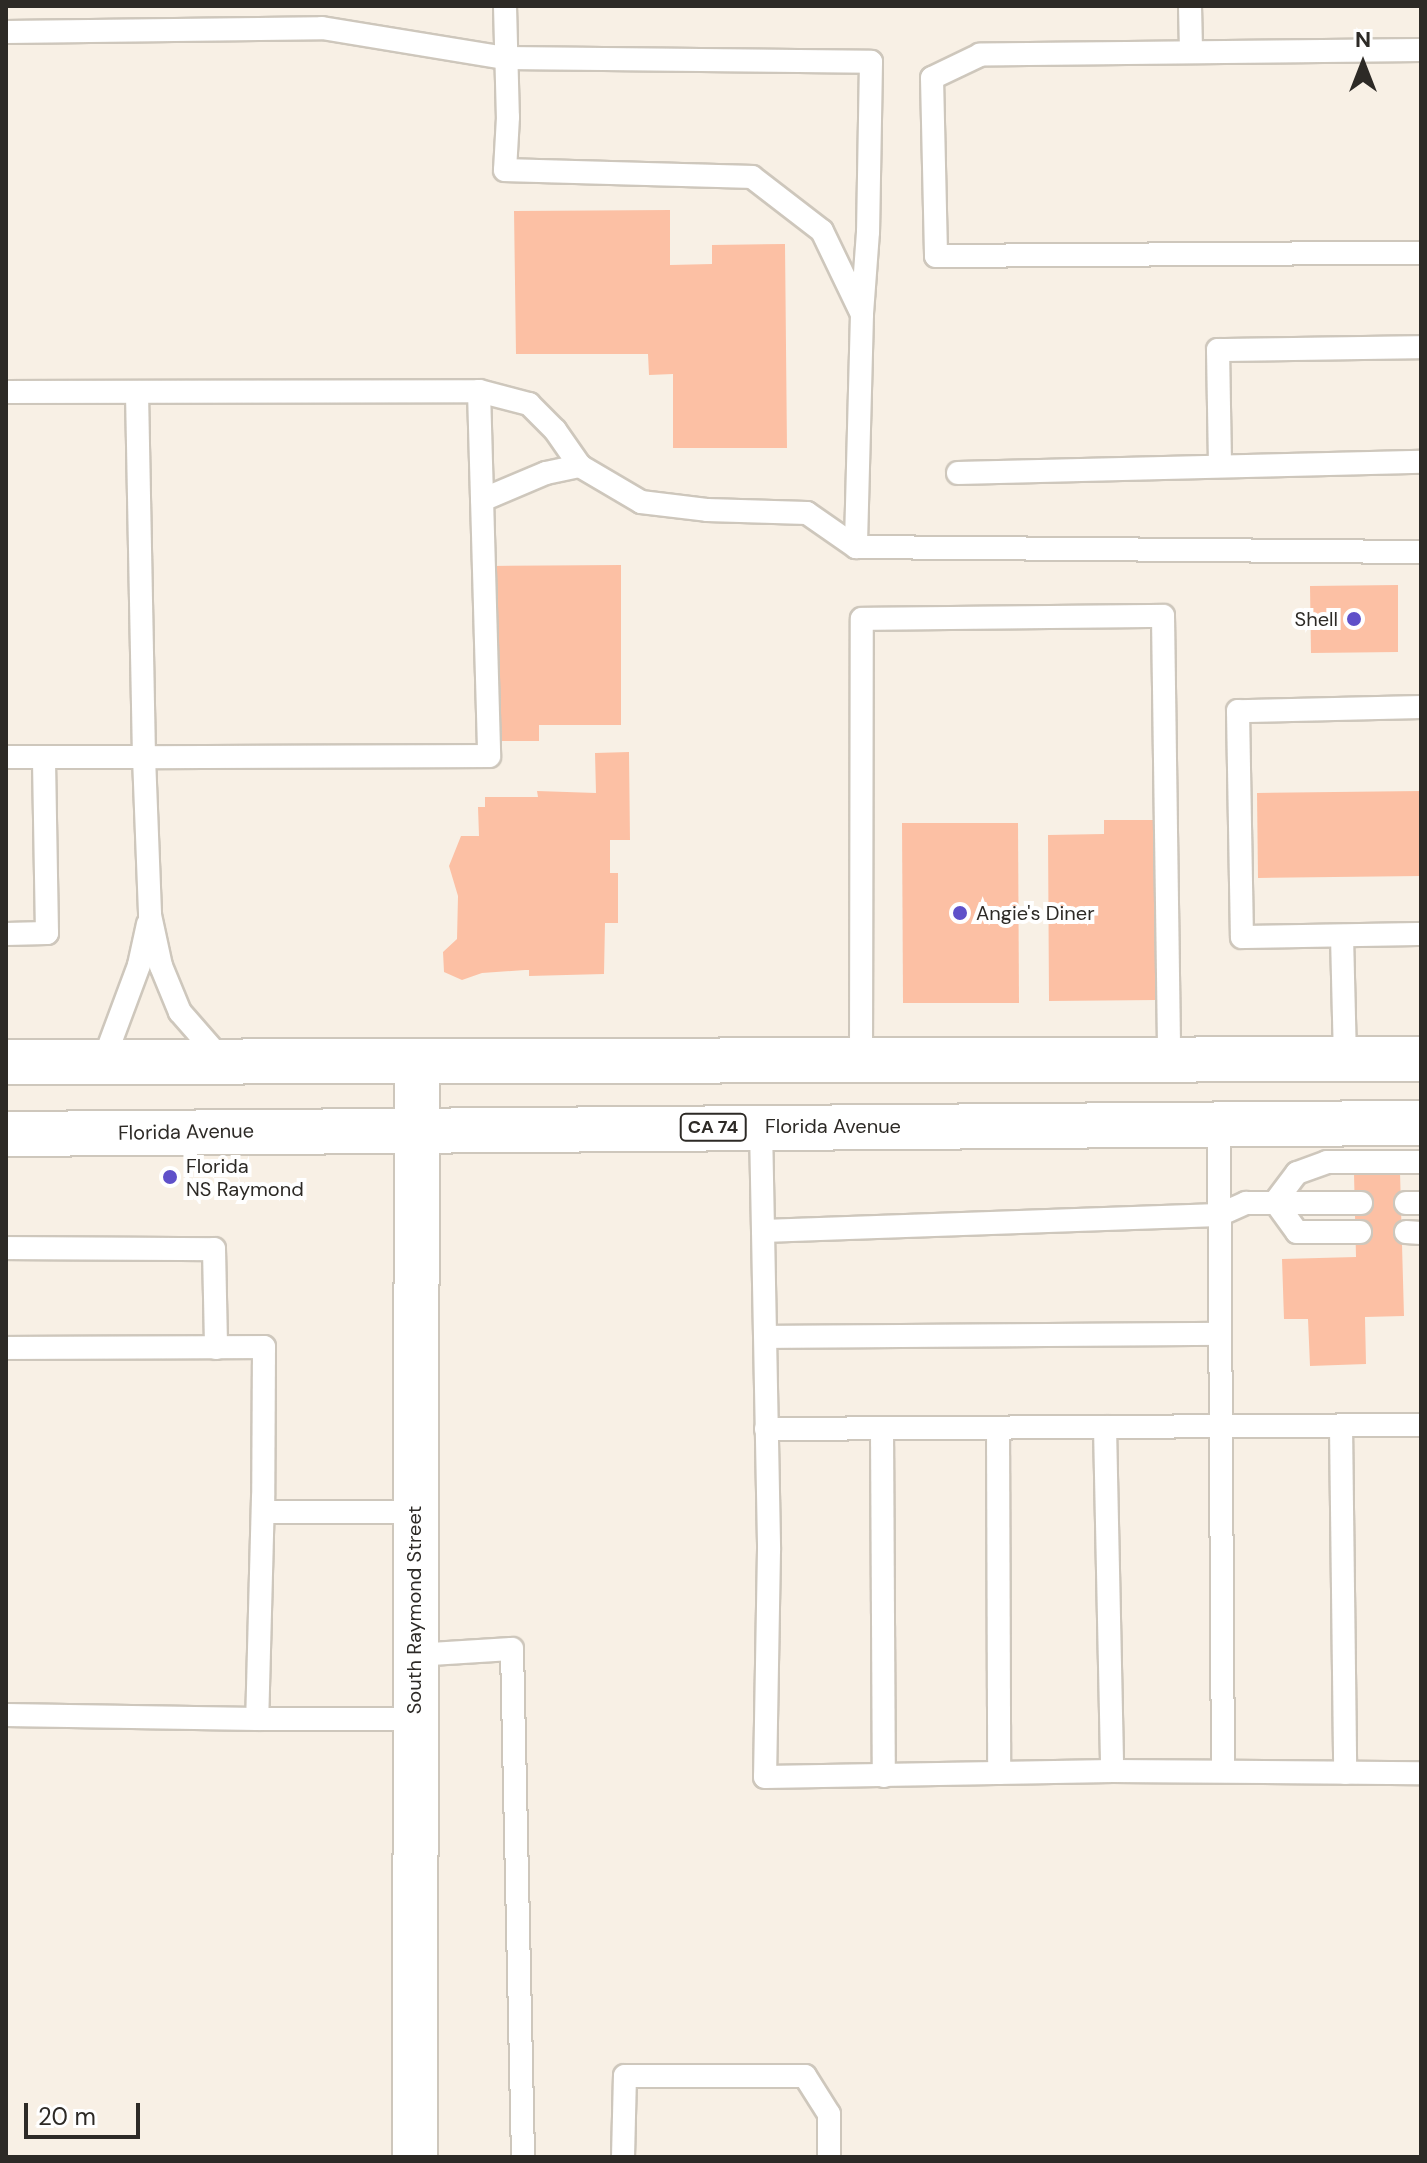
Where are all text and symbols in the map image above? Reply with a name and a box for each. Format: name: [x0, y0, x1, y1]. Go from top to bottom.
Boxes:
north arrow: [1323, 24, 1403, 104]
text: N: [1355, 25, 1371, 54]
place label: Shell: [1295, 607, 1338, 631]
marker: Shell: [1345, 610, 1363, 628]
place label: Angie's Diner: [976, 901, 1095, 925]
marker: Angie's Diner: [951, 904, 969, 922]
road number: CA 74: [679, 1113, 747, 1141]
street label: Florida Avenue: [765, 1114, 901, 1138]
street label: Florida Avenue: [118, 1119, 254, 1145]
place label: Florida NS Raymond: [186, 1154, 304, 1201]
marker: Florida NS Raymond: [161, 1168, 179, 1186]
street label: South Raymond Street: [402, 1506, 426, 1714]
scale bar: [28, 2087, 144, 2137]
text: 20 m: [38, 2101, 96, 2132]

